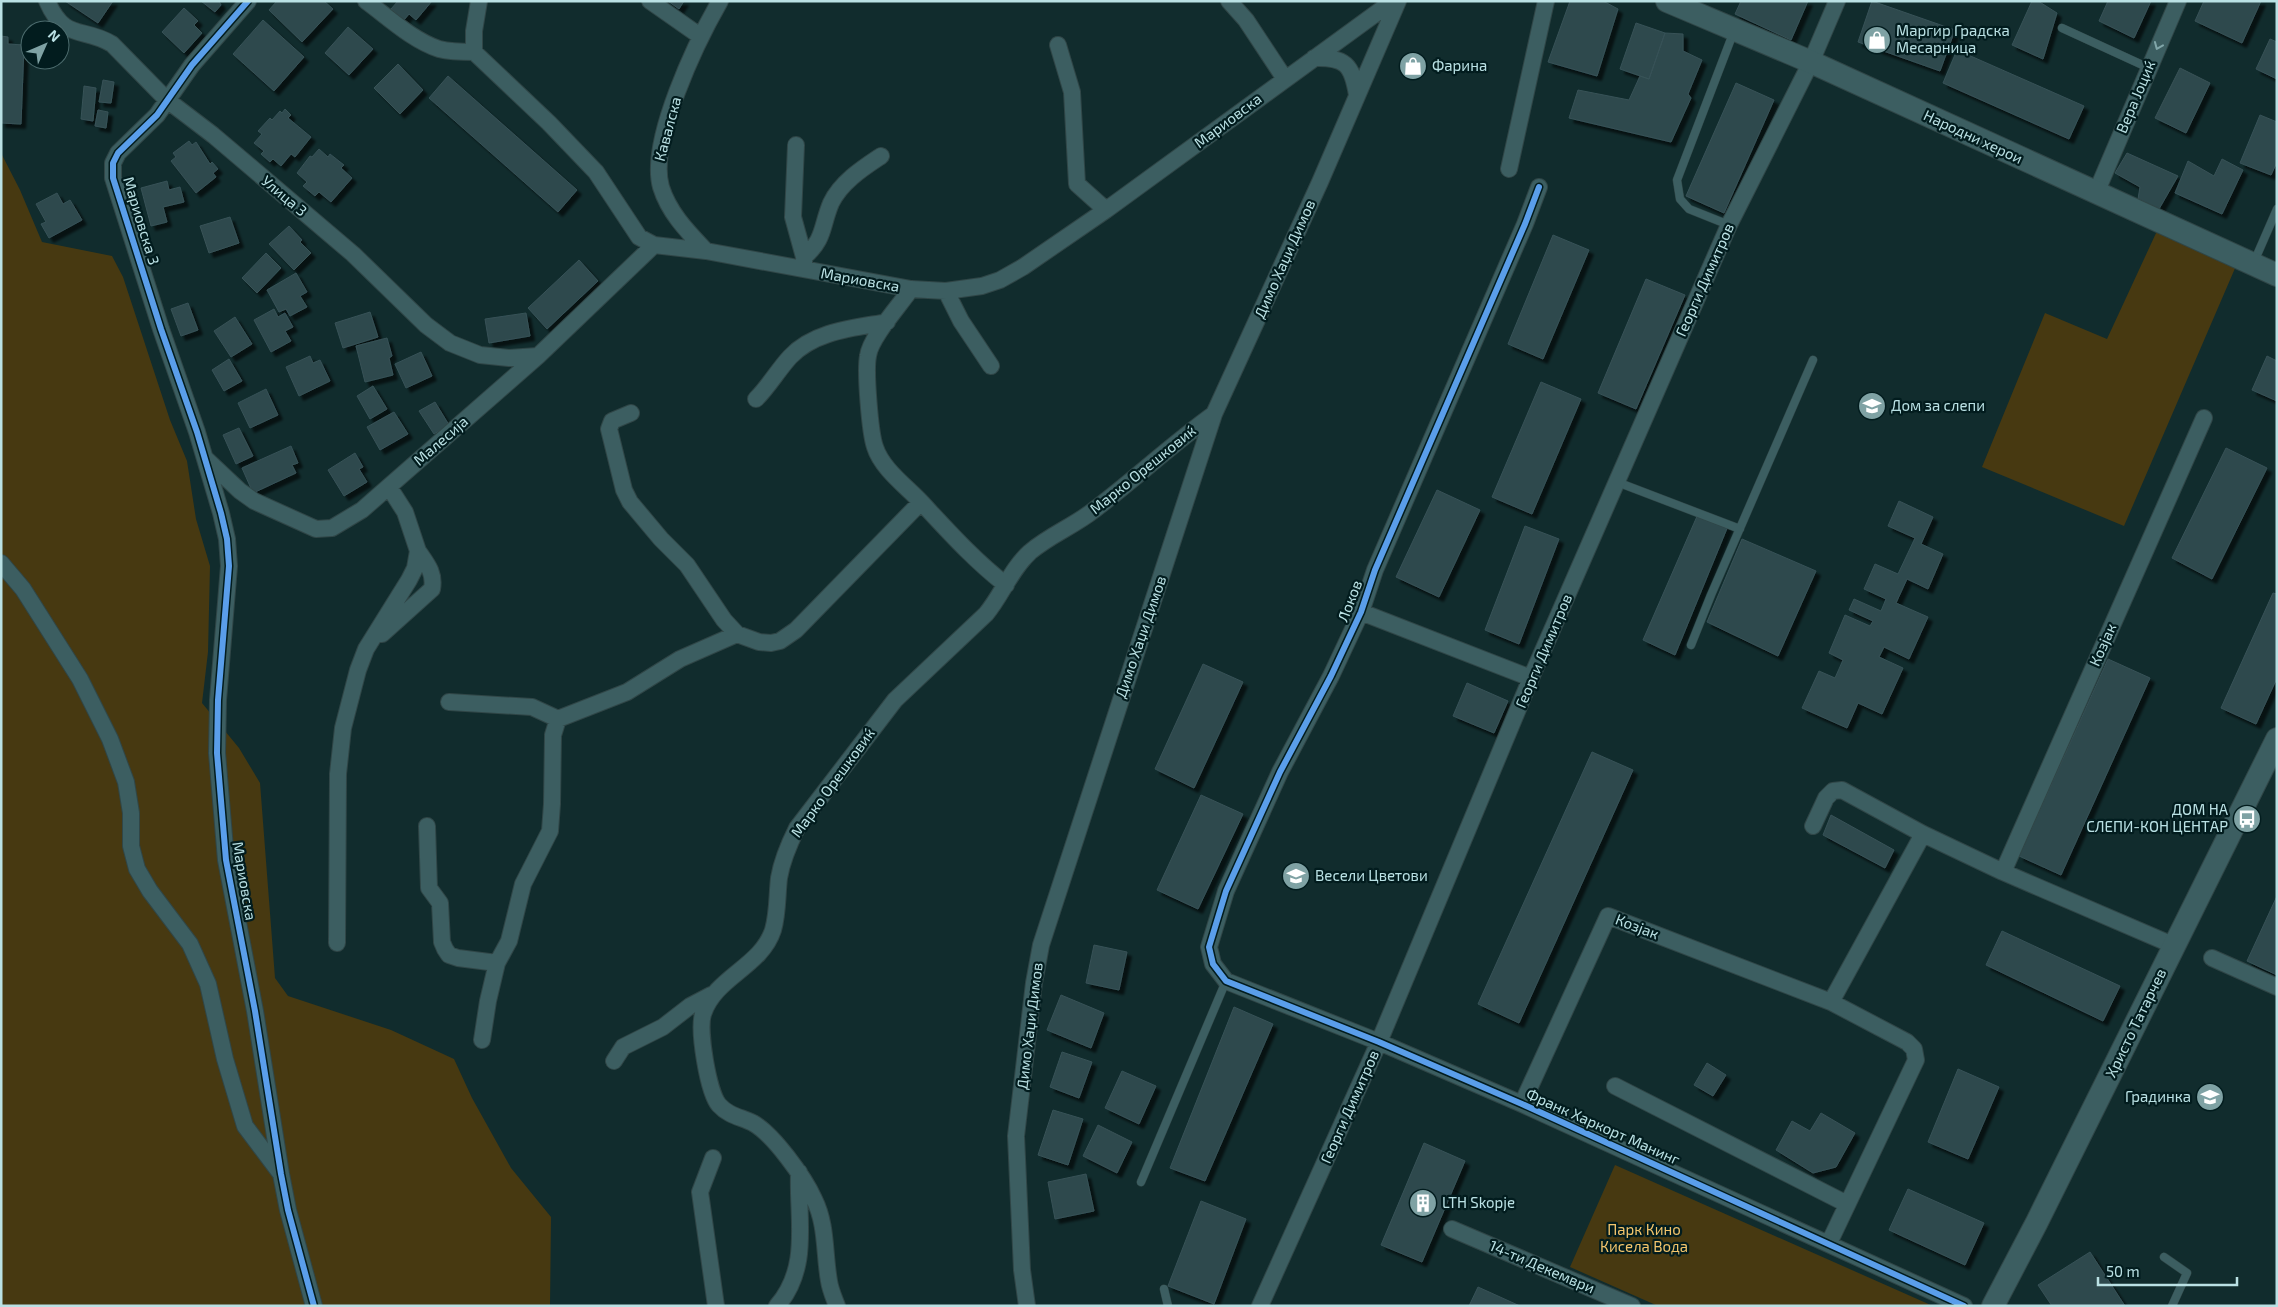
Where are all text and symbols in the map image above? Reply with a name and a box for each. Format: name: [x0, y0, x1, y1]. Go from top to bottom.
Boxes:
north arrow: [20, 20, 70, 70]
place label: Маргир Градска Месарница: [1896, 21, 2010, 56]
shop icon: Маргир Градска Месарница: [1862, 25, 1892, 55]
text: N: [45, 26, 64, 45]
one-way arrow: [2154, 41, 2165, 50]
shop icon: Фарина: [1398, 51, 1428, 81]
place label: Фарина: [1432, 56, 1487, 74]
street label: Вера Јоциќ: [2112, 58, 2158, 136]
street label: Мариовска: [1190, 89, 1265, 151]
street label: Кавалска: [650, 95, 684, 163]
street label: Народни херои: [1921, 105, 2026, 167]
street label: Улица 3: [258, 171, 311, 219]
street label: Мариовска 3: [120, 174, 164, 267]
street label: Димо Хаџи Димов: [1250, 197, 1318, 321]
street label: Георги Димитров: [1671, 220, 1737, 339]
street label: Мариовска: [819, 263, 901, 295]
school or university icon: Дом за слепи: [1857, 391, 1887, 421]
place label: Дом за слепи: [1891, 396, 1985, 414]
street label: Малесија: [409, 412, 472, 470]
street label: Марко Орешковиќ: [1086, 421, 1199, 517]
street label: Димо Хаџи Димов: [1111, 573, 1169, 700]
street label: Локов: [1333, 577, 1365, 624]
street label: Георги Димитров: [1511, 591, 1575, 710]
street label: Козјак: [2085, 620, 2120, 669]
street label: Марко Орешковиќ: [786, 724, 878, 841]
place label: ДОМ НА СЛЕПИ-КОН ЦЕНТАР: [2086, 800, 2229, 835]
bus stop icon: ДОМ НА СЛЕПИ-КОН ЦЕНТАР: [2232, 804, 2262, 834]
street label: Мариовска: [229, 840, 261, 922]
school or university icon: Весели Цветови: [1281, 861, 1311, 891]
place label: Весели Цветови: [1315, 866, 1428, 884]
street label: Козјак: [1613, 910, 1662, 943]
street label: Димо Хаџи Димов: [1012, 961, 1046, 1090]
street label: Христо Татарчев: [2101, 965, 2169, 1080]
street label: Георги Димитров: [1316, 1047, 1382, 1166]
school or university icon: Градинка: [2195, 1082, 2225, 1112]
street label: Франк Харкорт Манинг: [1524, 1084, 1683, 1168]
place label: Градинка: [2125, 1087, 2191, 1105]
building icon: LTH Skopje: [1408, 1188, 1438, 1218]
place label: LTH Skopje: [1442, 1193, 1515, 1212]
park label: Парк Кино Кисела Вода: [1600, 1220, 1688, 1255]
street label: 14-ти Декември: [1487, 1236, 1598, 1296]
scale bar: [2098, 1254, 2237, 1286]
text: 50 m: [2106, 1262, 2140, 1280]

